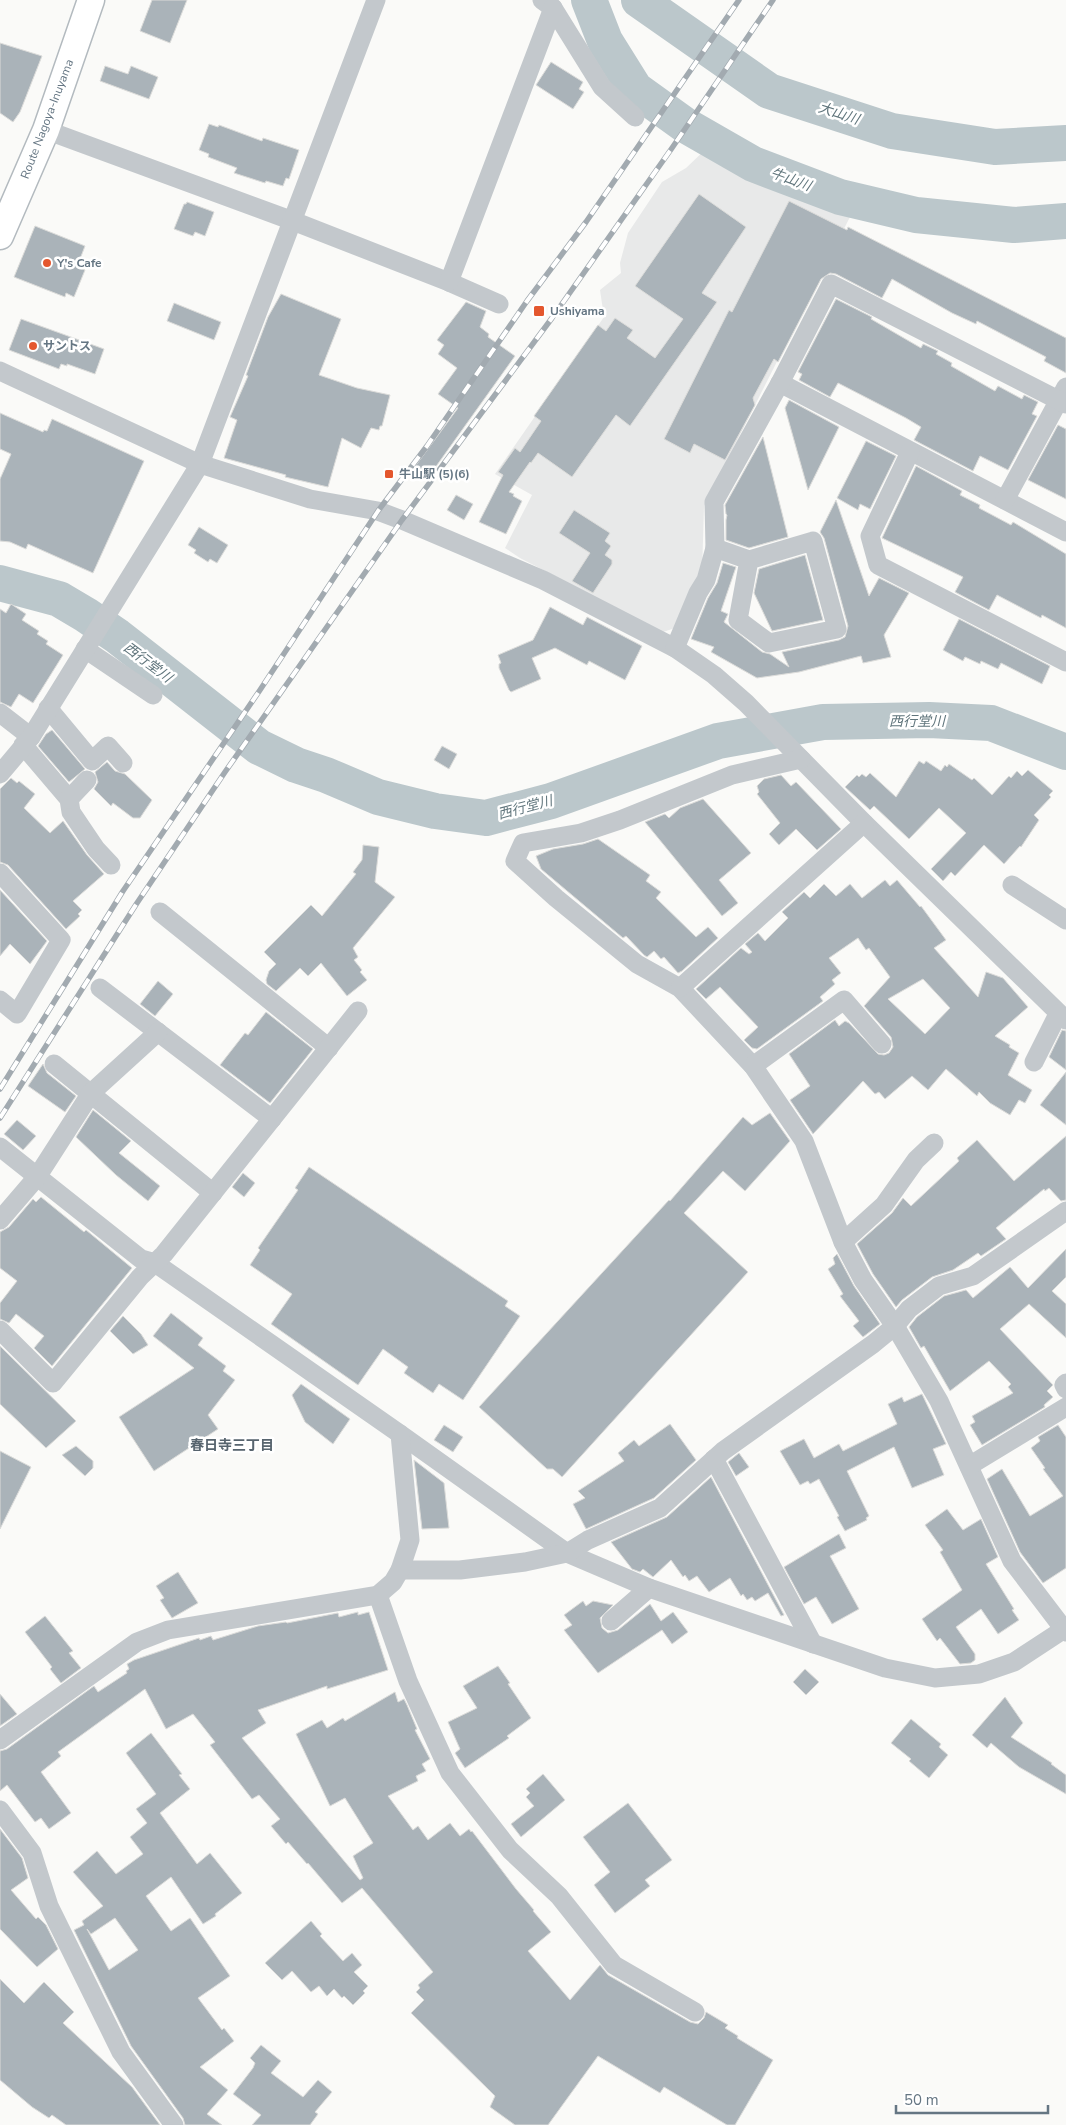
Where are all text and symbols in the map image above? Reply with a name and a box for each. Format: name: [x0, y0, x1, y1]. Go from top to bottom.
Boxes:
street label: Route Nagoya-Inuyama: [17, 57, 77, 181]
water label: 大山川: [816, 98, 864, 130]
water label: 牛山川: [768, 163, 816, 196]
place label: Y's Cafe: [56, 255, 102, 271]
marker: Y's Cafe: [41, 257, 53, 269]
place label: Ushiyama: [550, 303, 605, 319]
marker: Ushiyama: [532, 304, 546, 318]
place label: サントス: [43, 338, 91, 354]
marker: サントス: [27, 340, 39, 352]
place label: 牛山駅 (5)(6): [399, 466, 470, 482]
marker: 牛山駅 (5)(6): [383, 468, 395, 480]
water label: 西行堂川: [120, 638, 177, 688]
water label: 西行堂川: [889, 712, 947, 731]
water label: 西行堂川: [496, 791, 557, 824]
district label: 春日寺三丁目: [190, 1436, 274, 1455]
scale bar: [896, 2082, 1048, 2114]
text: 50 m: [904, 2090, 939, 2110]

